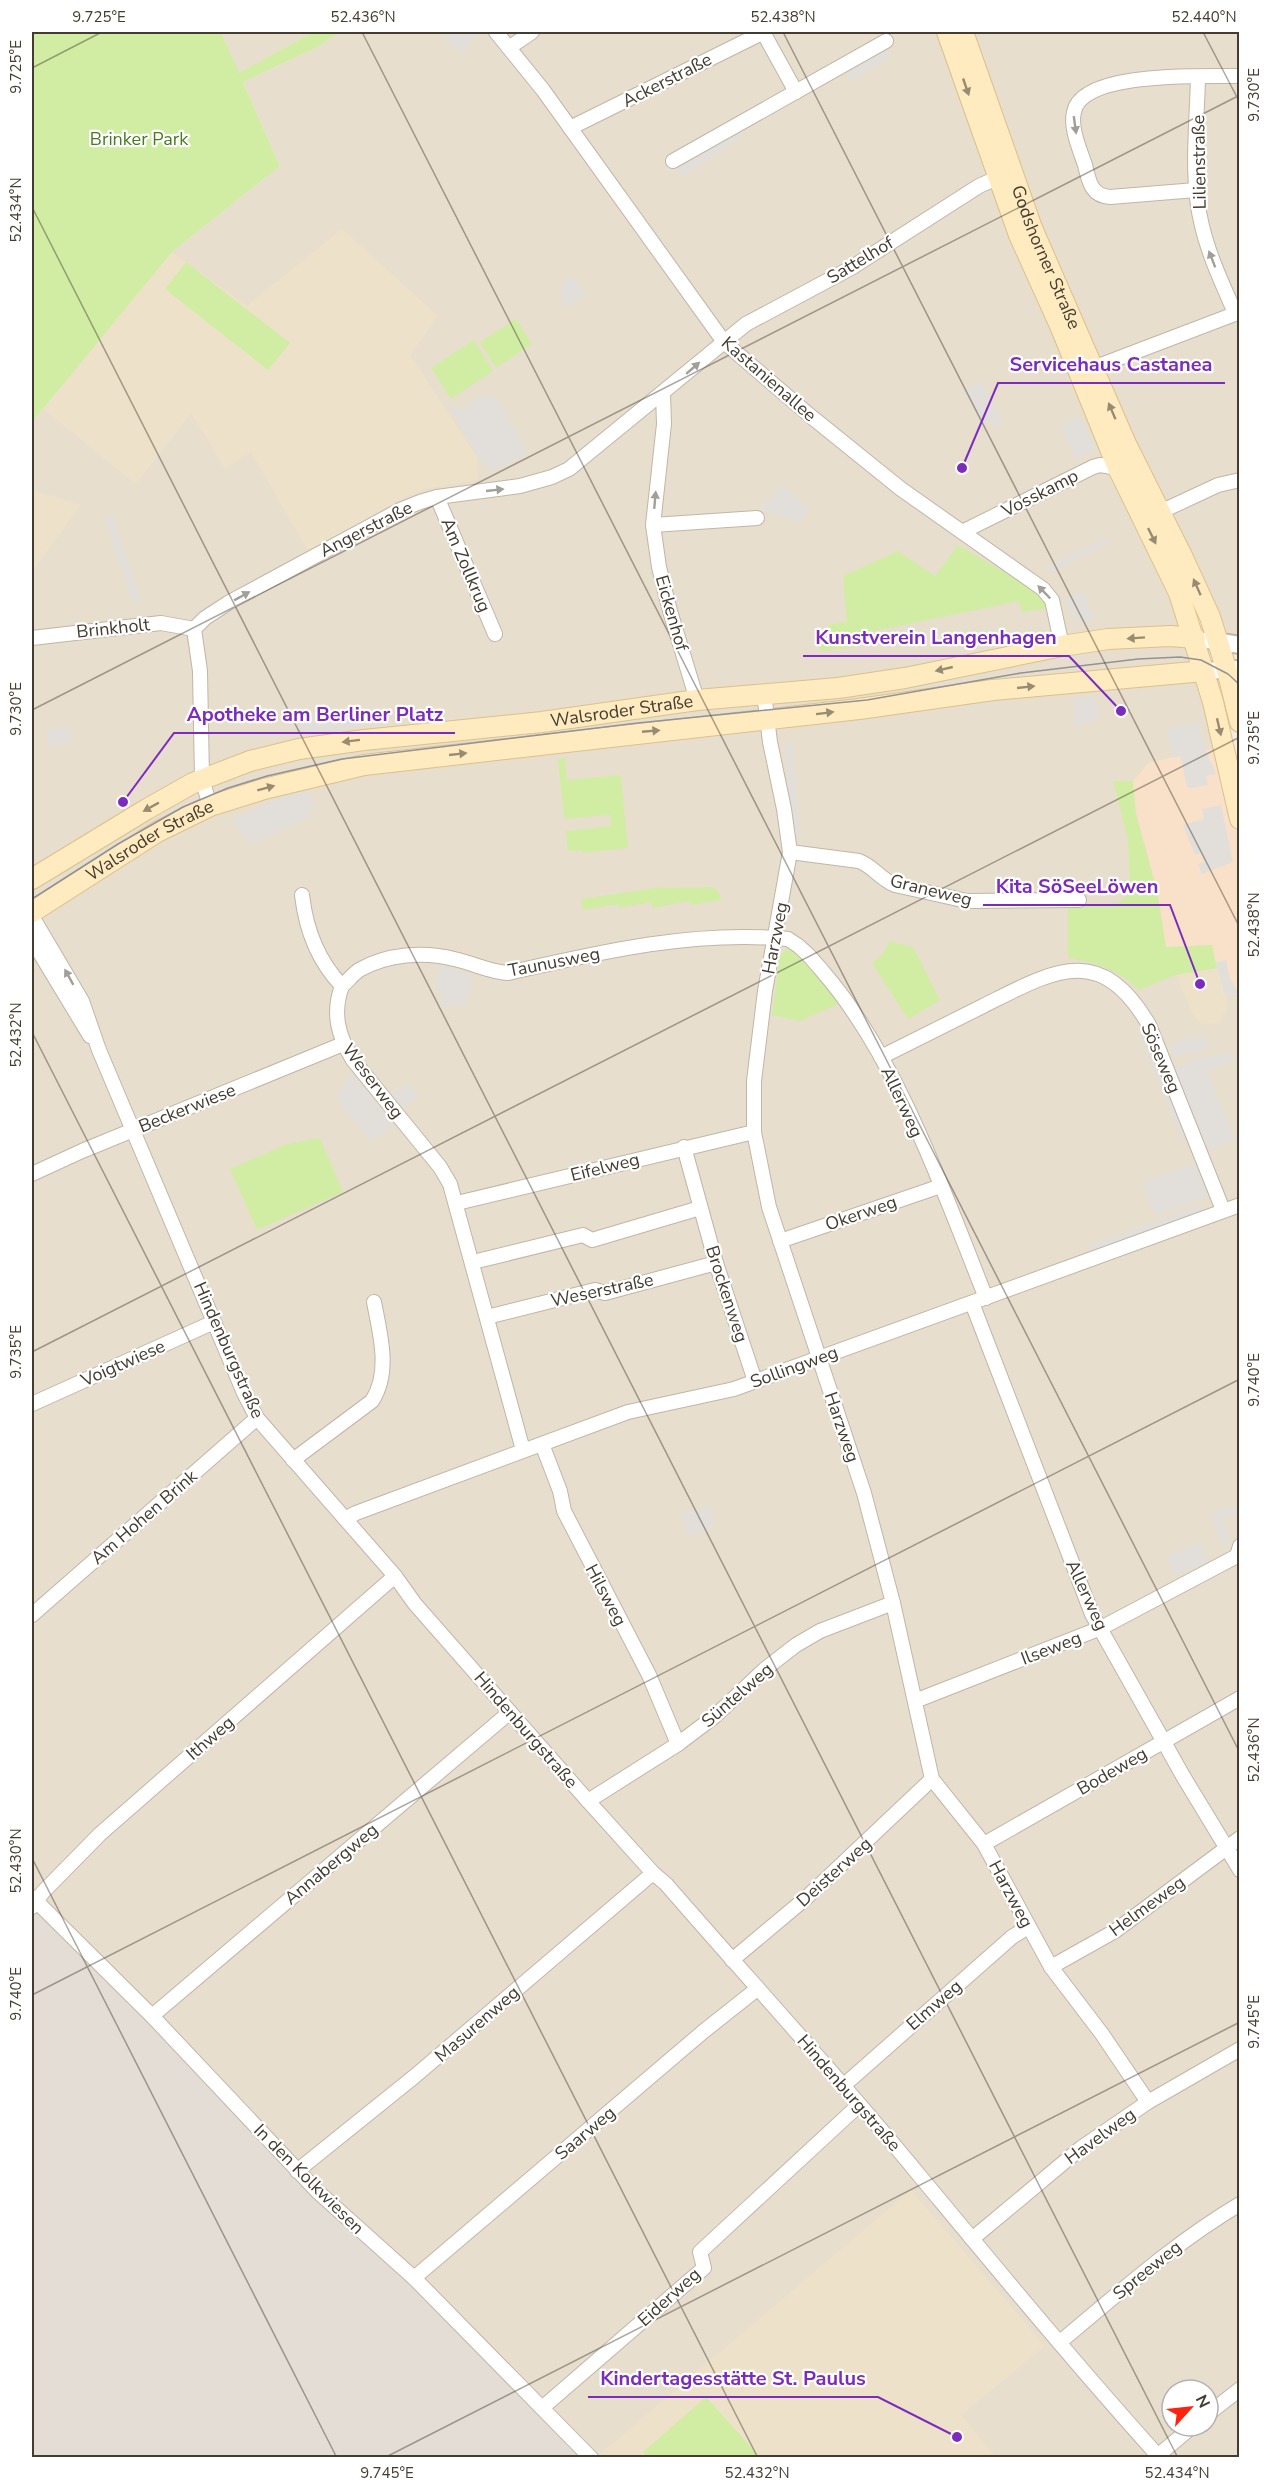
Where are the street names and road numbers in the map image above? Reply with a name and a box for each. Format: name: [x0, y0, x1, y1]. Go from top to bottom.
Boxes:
street label: Ackerstraße: [618, 47, 716, 113]
street label: Lilienstraße: [1186, 114, 1212, 210]
street label: Godshorner Straße: [1006, 182, 1087, 333]
street label: Sattelhof: [822, 230, 899, 289]
street label: Kastanienallee: [716, 331, 822, 427]
street label: Vosskamp: [997, 463, 1082, 523]
street label: Angerstraße: [315, 495, 417, 563]
street label: Am Zollkrug: [435, 514, 497, 616]
street label: Eickenhof: [650, 572, 695, 655]
street label: Brinkholt: [75, 612, 152, 644]
street label: Walsroder Straße: [549, 689, 694, 733]
street label: Walsroder Straße: [81, 794, 217, 886]
street label: Graneweg: [887, 868, 975, 912]
street label: Harzweg: [756, 900, 794, 976]
street label: Taunusweg: [506, 941, 602, 983]
street label: Söseweg: [1135, 1019, 1187, 1097]
street label: Weserweg: [337, 1038, 409, 1124]
street label: Allerweg: [875, 1063, 929, 1141]
street label: Beckerwiese: [135, 1078, 239, 1138]
street label: Eifelweg: [568, 1147, 642, 1187]
street label: Okerweg: [822, 1190, 900, 1236]
street label: Brockenweg: [700, 1243, 754, 1345]
street label: Weserstraße: [548, 1267, 656, 1313]
street label: Hindenburgstraße: [188, 1278, 270, 1422]
street label: Voigtwiese: [76, 1334, 169, 1393]
street label: Sollingweg: [747, 1340, 841, 1394]
street label: Harzweg: [819, 1389, 865, 1465]
street label: Am Hohen Brink: [86, 1463, 203, 1570]
street label: Allerweg: [1060, 1556, 1114, 1634]
street label: Hilsweg: [580, 1560, 632, 1630]
street label: Ilseweg: [1017, 1625, 1085, 1671]
street label: Süntelweg: [696, 1657, 778, 1733]
street label: Hindenburgstraße: [469, 1667, 583, 1793]
street label: Ithweg: [181, 1711, 239, 1765]
street label: Bodeweg: [1073, 1741, 1151, 1801]
street label: Annabergweg: [279, 1818, 383, 1910]
street label: Deisterweg: [791, 1832, 877, 1912]
street label: Harzweg: [983, 1856, 1039, 1932]
street label: Helmeweg: [1104, 1870, 1190, 1942]
street label: Elmweg: [901, 1974, 967, 2036]
street label: Masurenweg: [430, 1981, 524, 2067]
street label: Hindenburgstraße: [792, 2030, 906, 2156]
street label: Saarweg: [550, 2101, 620, 2165]
street label: Havelweg: [1060, 2102, 1140, 2170]
street label: In den Kolkwiesen: [249, 2119, 369, 2239]
street label: Spreeweg: [1108, 2235, 1186, 2305]
street label: Eiderweg: [632, 2262, 706, 2332]

